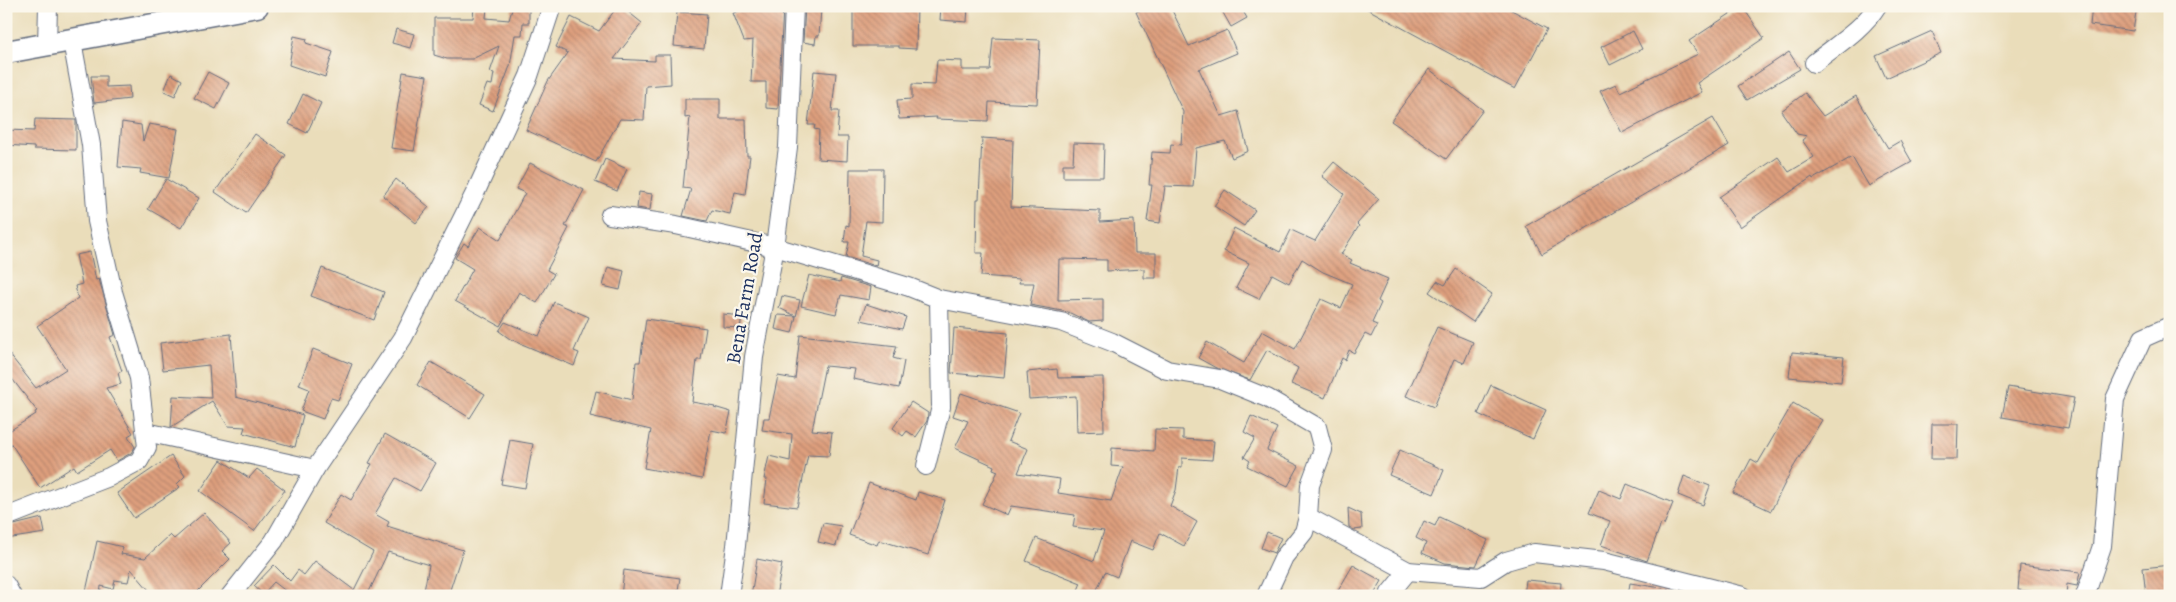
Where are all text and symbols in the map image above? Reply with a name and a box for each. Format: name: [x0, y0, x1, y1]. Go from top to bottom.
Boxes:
street label: Bena Farm Road: [720, 230, 769, 366]

